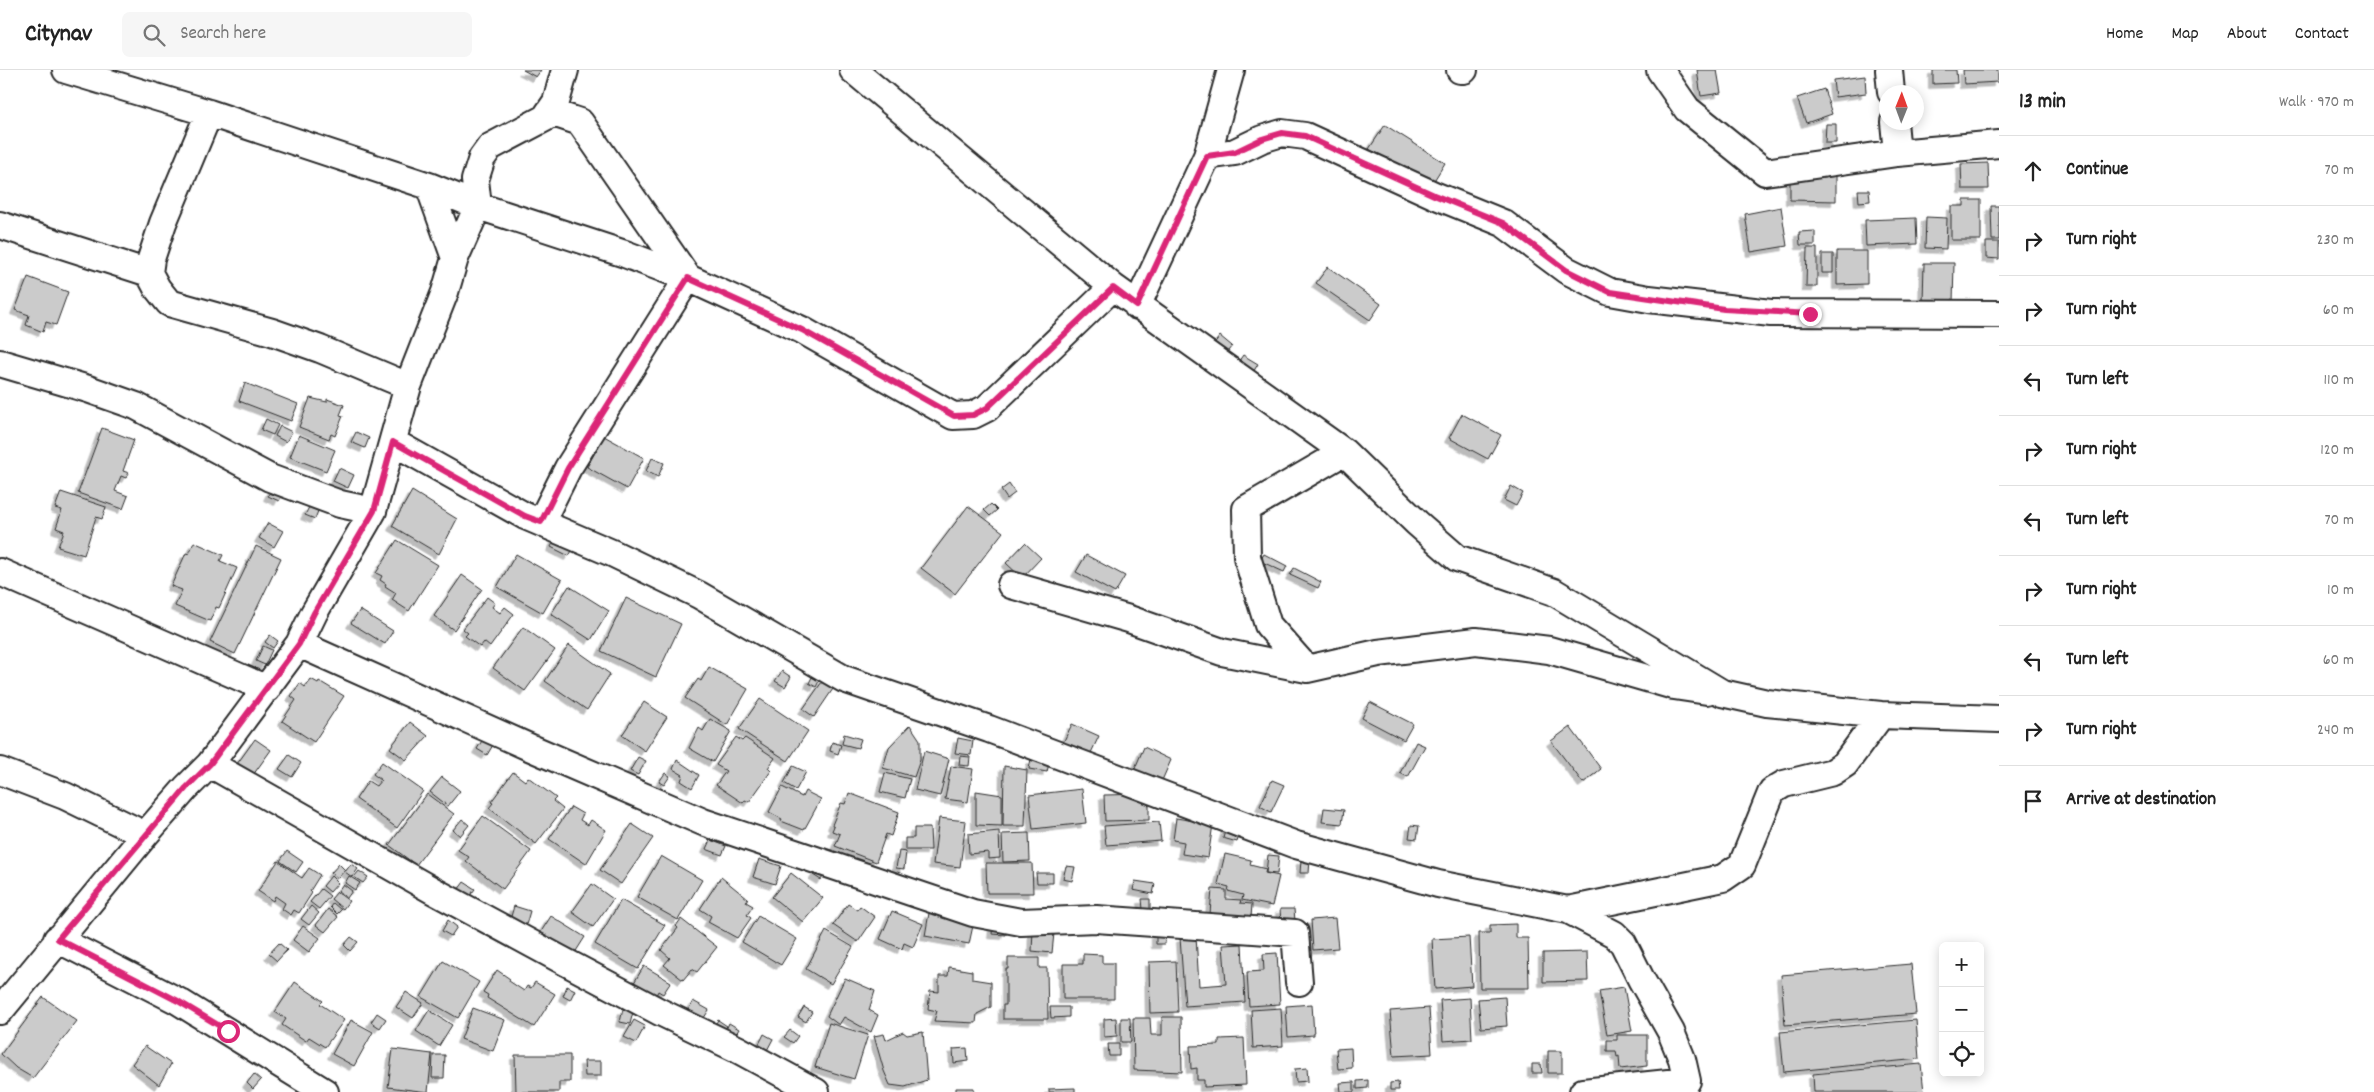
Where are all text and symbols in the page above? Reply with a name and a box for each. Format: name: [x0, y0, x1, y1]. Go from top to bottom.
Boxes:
search box: [122, 12, 472, 57]
text: Citynav: [25, 18, 92, 52]
icon: search: [140, 21, 168, 49]
text: Search here: [180, 21, 266, 48]
text: Home: [2106, 22, 2143, 47]
text: Map: [2171, 22, 2199, 47]
text: About: [2227, 22, 2267, 47]
text: Contact: [2295, 22, 2349, 47]
north arrow: [1879, 85, 1924, 130]
text: 13 min: [2019, 88, 2066, 118]
text: Walk · 970 m: [2279, 91, 2354, 114]
icon: ahead: [2019, 157, 2047, 185]
text: Continue: [2066, 157, 2128, 184]
text: 70 m: [2324, 159, 2354, 182]
icon: right: [2019, 227, 2047, 255]
text: Turn right: [2066, 227, 2137, 254]
text: 230 m: [2317, 229, 2354, 252]
icon: right: [2019, 297, 2047, 325]
text: Turn right: [2066, 297, 2137, 324]
text: 60 m: [2323, 299, 2354, 322]
route end: [1799, 303, 1822, 326]
icon: left: [2019, 367, 2047, 395]
text: Turn left: [2066, 367, 2129, 394]
text: 110 m: [2324, 369, 2354, 392]
icon: right: [2019, 437, 2047, 465]
text: Turn right: [2066, 437, 2137, 464]
text: 120 m: [2320, 439, 2354, 462]
icon: left: [2019, 507, 2047, 535]
text: Turn left: [2066, 507, 2129, 534]
text: 70 m: [2324, 509, 2354, 532]
icon: right: [2019, 577, 2047, 605]
text: Turn right: [2066, 577, 2137, 604]
text: 10 m: [2327, 579, 2354, 602]
icon: left: [2019, 647, 2047, 675]
text: Turn left: [2066, 647, 2129, 674]
text: 60 m: [2323, 649, 2354, 672]
icon: right: [2019, 717, 2047, 745]
text: Turn right: [2066, 717, 2137, 744]
text: 240 m: [2317, 719, 2354, 742]
icon: arrive: [2019, 787, 2047, 815]
text: Arrive at destination: [2066, 787, 2216, 814]
map controls: [1939, 942, 1984, 1077]
button: +: [1939, 942, 1984, 987]
button: −: [1939, 987, 1984, 1032]
route start: [217, 1020, 240, 1043]
button: locate: [1939, 1032, 1984, 1077]

